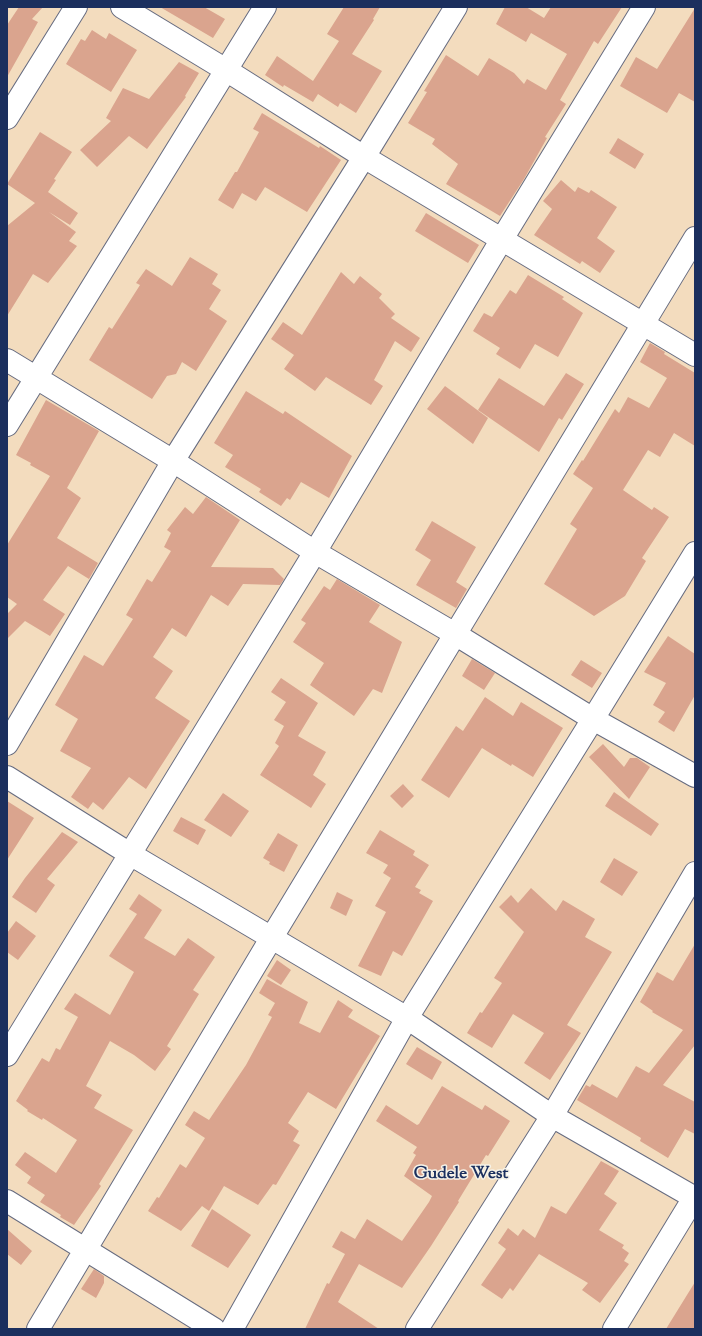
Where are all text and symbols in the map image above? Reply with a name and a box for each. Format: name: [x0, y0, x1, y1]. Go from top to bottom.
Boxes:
district label: Gudele West: [414, 1165, 508, 1185]

